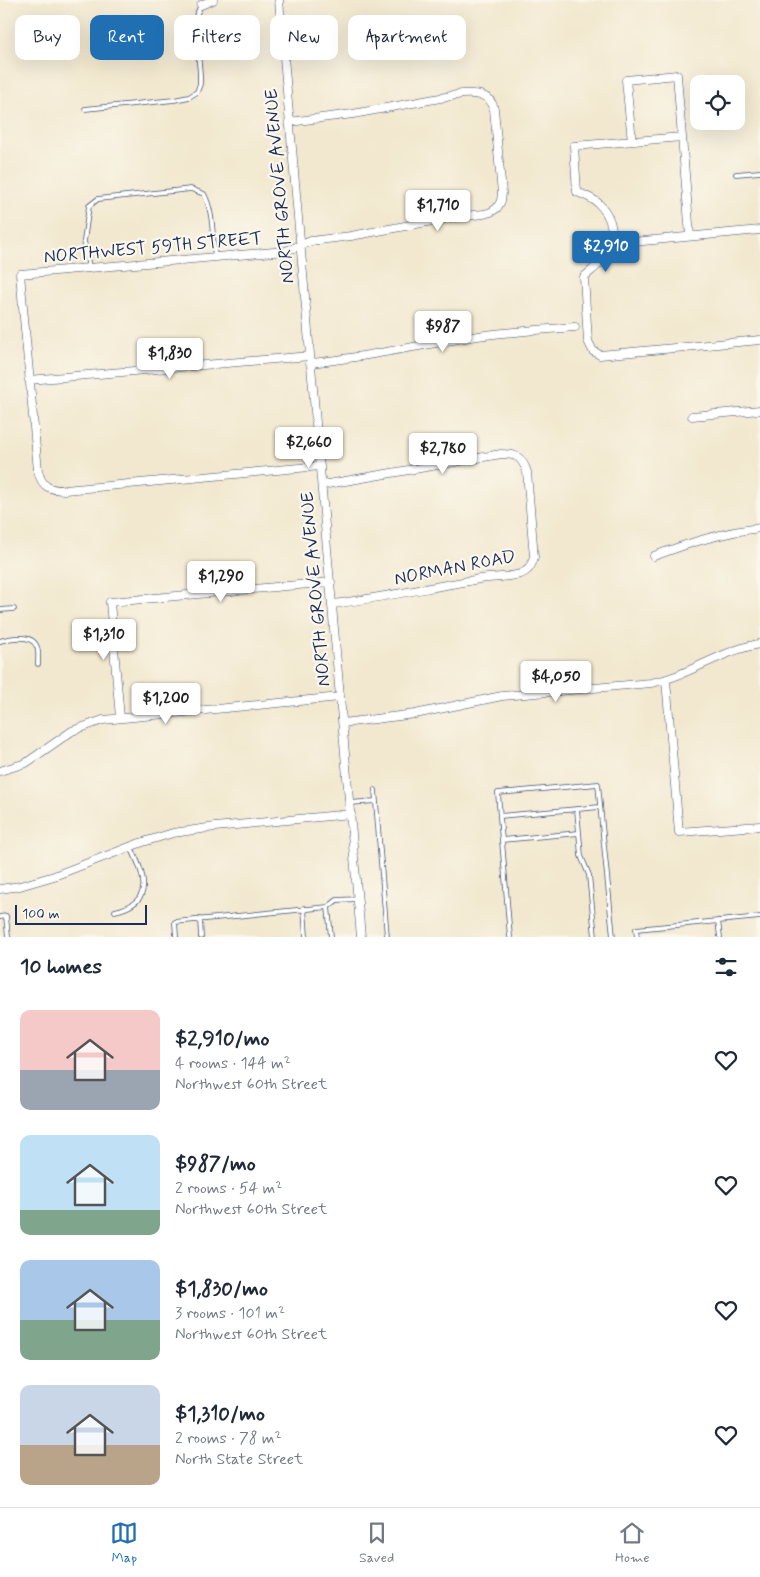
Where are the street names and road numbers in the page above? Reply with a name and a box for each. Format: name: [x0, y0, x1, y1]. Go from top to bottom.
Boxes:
street label: NORTH GROVE AVENUE: [260, 88, 300, 284]
street label: NORTHWEST 59TH STREET: [43, 226, 263, 270]
street label: NORTH GROVE AVENUE: [296, 491, 336, 687]
street label: NORMAN ROAD: [392, 544, 518, 592]

